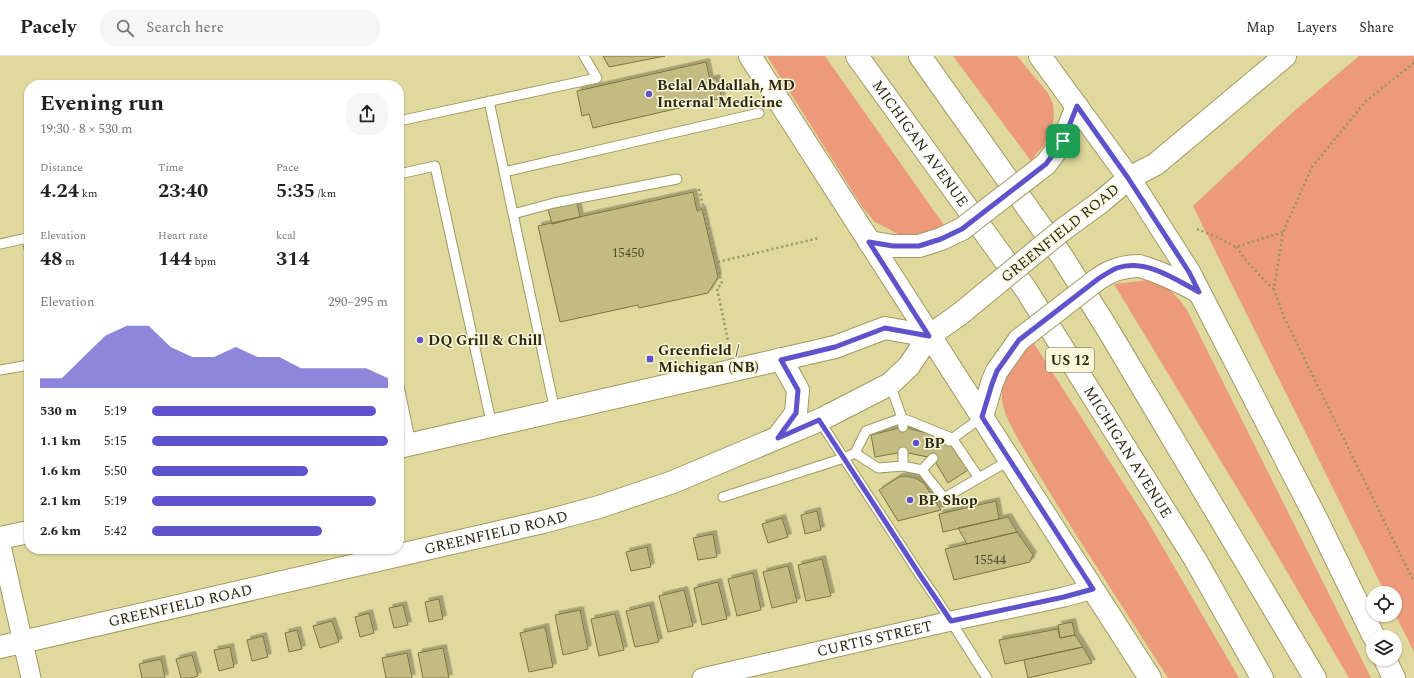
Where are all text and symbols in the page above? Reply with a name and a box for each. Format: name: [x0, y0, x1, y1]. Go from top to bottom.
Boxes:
search box: [100, 10, 380, 46]
text: Pacely: [20, 13, 76, 42]
text: Search here: [146, 16, 224, 39]
icon: search: [114, 17, 136, 39]
text: Map: [1246, 17, 1275, 38]
text: Layers: [1297, 17, 1337, 38]
text: Share: [1359, 17, 1394, 38]
place label: Belal Abdallah, MD Internal Medicine: [657, 74, 795, 114]
street label: MICHIGAN AVENUE: [866, 75, 974, 212]
text: Evening run: [40, 87, 164, 120]
marker: Belal Abdallah, MD Internal Medicine: [644, 89, 654, 99]
button: share: [346, 93, 388, 135]
text: 19:30 · 8 × 530 m: [40, 119, 132, 139]
pin: [1046, 124, 1080, 158]
icon: arrive: [1052, 130, 1074, 152]
text: Distance: [40, 159, 83, 176]
text: Time: [158, 159, 184, 176]
text: Pace: [276, 159, 299, 176]
text: 4.24: [40, 176, 79, 206]
text: 23:40: [158, 176, 208, 206]
text: 5:35: [276, 176, 315, 206]
street label: GREENFIELD ROAD: [996, 178, 1125, 289]
text: km: [79, 185, 97, 202]
text: /km: [315, 185, 336, 202]
text: Elevation: [40, 227, 86, 244]
text: Heart rate: [158, 227, 208, 244]
text: kcal: [276, 227, 296, 244]
house number: 15450: [612, 243, 645, 263]
text: 48: [40, 244, 62, 274]
text: 144: [158, 244, 192, 274]
text: 314: [276, 244, 310, 274]
text: m: [62, 253, 75, 270]
text: bpm: [192, 253, 216, 270]
text: Elevation: [40, 292, 94, 312]
text: 290–295 m: [328, 292, 388, 312]
place label: DQ Grill & Chill: [428, 329, 542, 352]
marker: DQ Grill & Chill: [415, 335, 425, 345]
place label: Greenfield / Michigan (NB): [658, 339, 759, 379]
road number: US 12: [1046, 348, 1094, 372]
marker: Greenfield / Michigan (NB): [645, 354, 655, 364]
street label: MICHIGAN AVENUE: [1077, 382, 1178, 523]
text: 530 m: [40, 401, 77, 421]
text: 5:19: [104, 401, 127, 421]
text: 1.1 km: [40, 431, 81, 451]
text: 5:15: [104, 431, 127, 451]
place label: BP: [924, 432, 945, 455]
marker: BP: [911, 438, 921, 448]
text: 1.6 km: [40, 461, 81, 481]
text: 5:50: [104, 461, 127, 481]
place label: BP Shop: [918, 489, 978, 512]
text: 2.1 km: [40, 491, 81, 511]
text: 5:19: [104, 491, 127, 511]
marker: BP Shop: [905, 495, 915, 505]
street label: GREENFIELD ROAD: [422, 505, 571, 561]
text: 2.6 km: [40, 521, 81, 541]
text: 5:42: [104, 521, 127, 541]
house number: 15544: [974, 550, 1007, 570]
street label: GREENFIELD ROAD: [106, 578, 255, 634]
map controls: [1366, 586, 1402, 666]
button: locate: [1366, 586, 1402, 622]
street label: CURTIS STREET: [815, 615, 935, 663]
button: layers: [1366, 630, 1402, 666]

